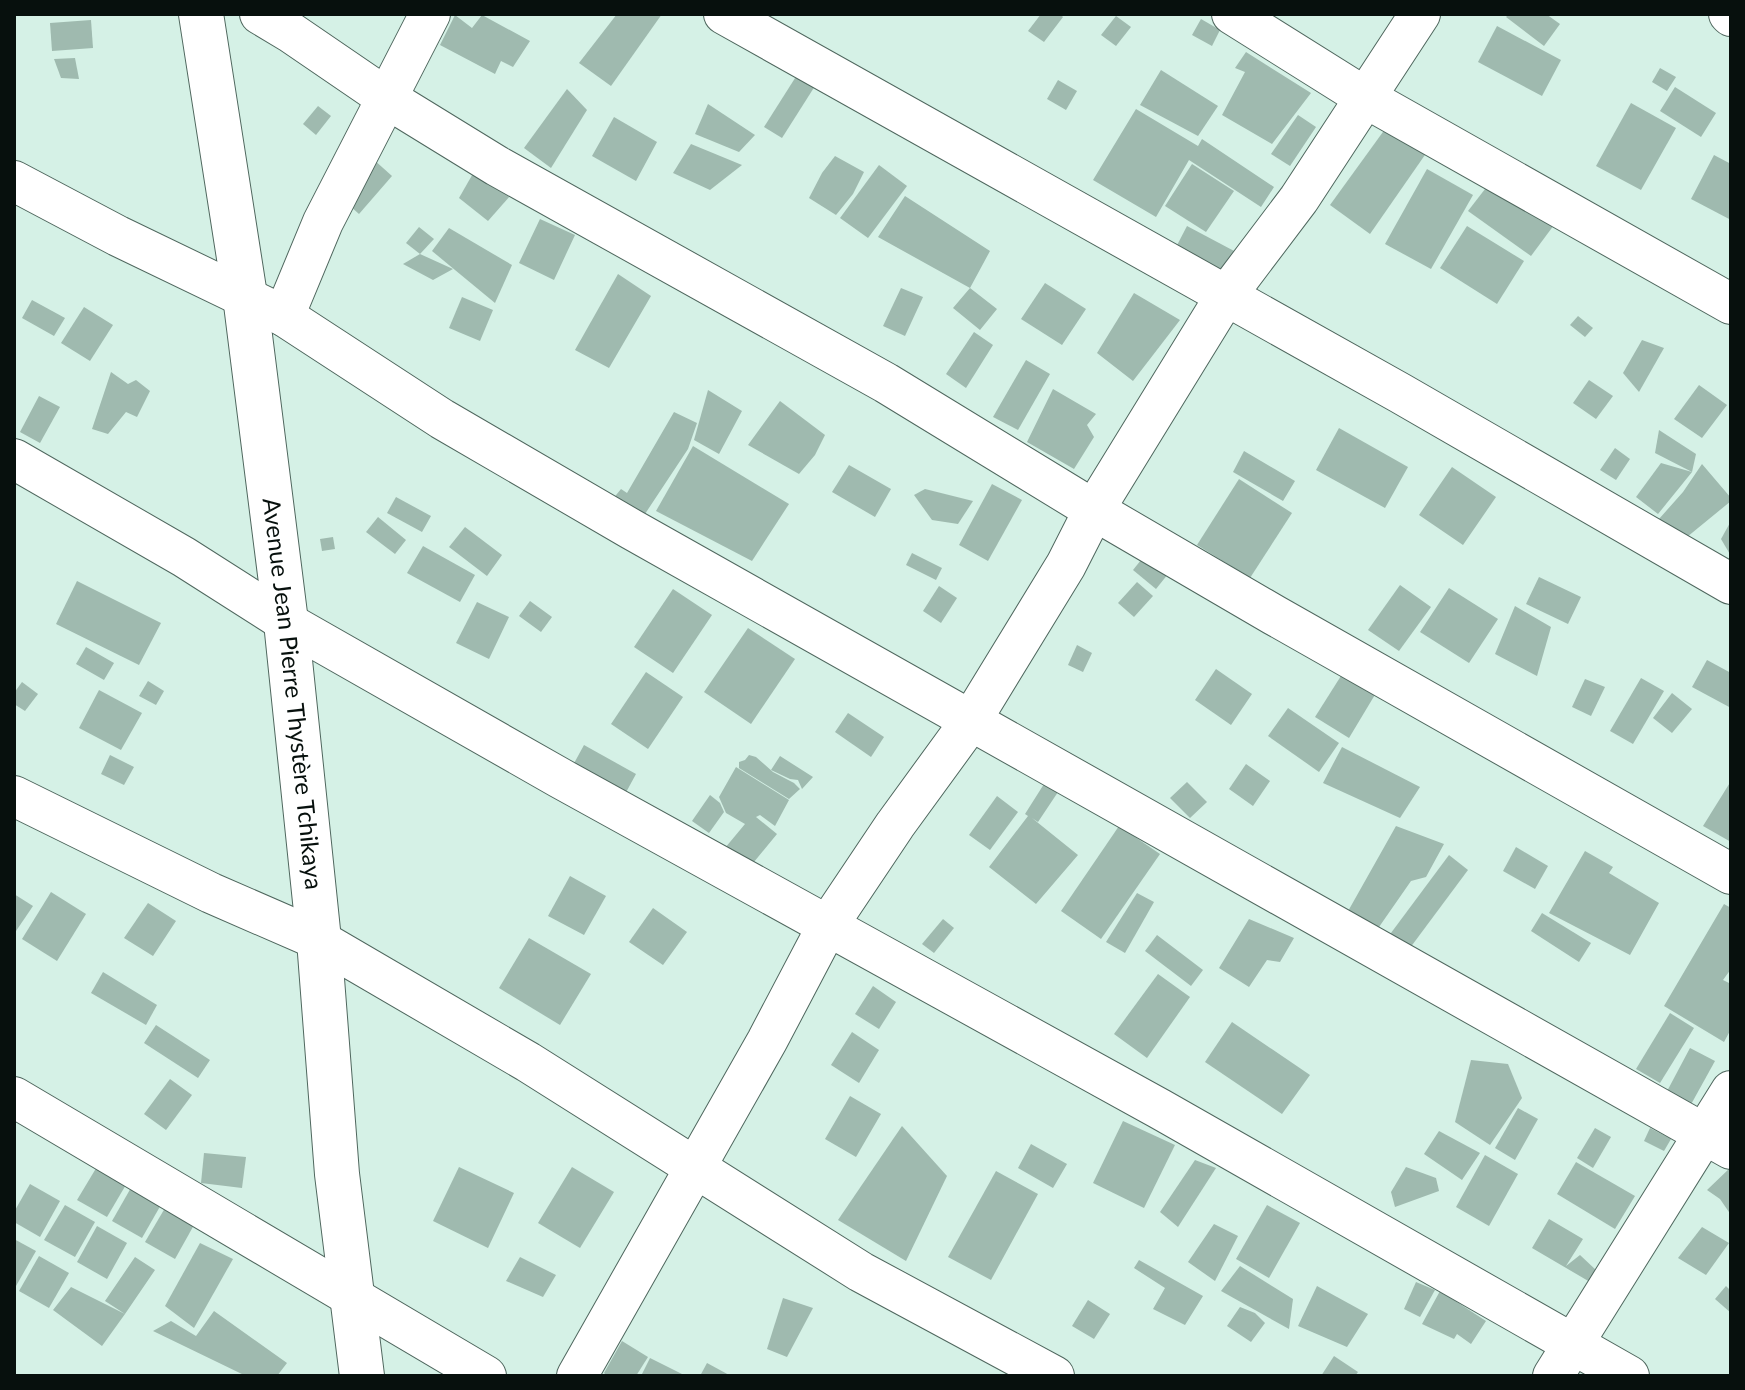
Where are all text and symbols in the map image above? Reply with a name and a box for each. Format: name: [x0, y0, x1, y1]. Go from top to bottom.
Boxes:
street label: Avenue Jean Pierre Thystère Tchikaya: [258, 496, 330, 891]

